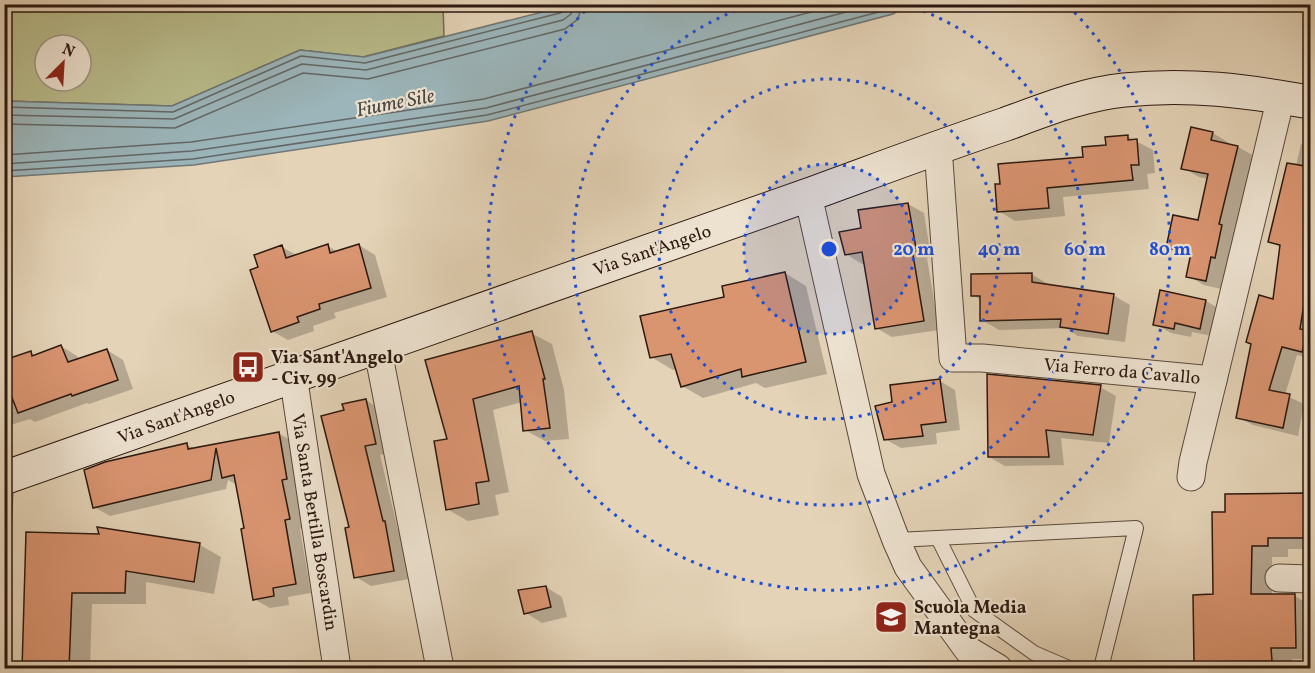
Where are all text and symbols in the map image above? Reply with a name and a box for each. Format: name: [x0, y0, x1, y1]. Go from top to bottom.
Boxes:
north arrow: [33, 33, 93, 93]
text: N: [59, 39, 78, 64]
water label: Fiume Sile: [354, 83, 438, 125]
street label: Via Sant'Angelo: [590, 220, 715, 283]
text: 20 m: [893, 238, 935, 263]
text: 40 m: [978, 238, 1020, 263]
text: 60 m: [1064, 238, 1106, 263]
text: 80 m: [1149, 238, 1191, 263]
centre of rings: [819, 239, 839, 259]
place label: Via Sant'Angelo - Civ. 99: [271, 346, 403, 392]
bus stop icon: Via Sant'Angelo - Civ. 99: [230, 349, 266, 385]
street label: Via Ferro da Cavallo: [1043, 353, 1201, 392]
street label: Via Sant'Angelo: [114, 386, 239, 451]
street label: Via Santa Bertilla Boscardin: [284, 412, 343, 633]
place label: Scuola Media Mantegna: [914, 596, 1027, 642]
school or university icon: Scuola Media Mantegna: [873, 599, 909, 635]

